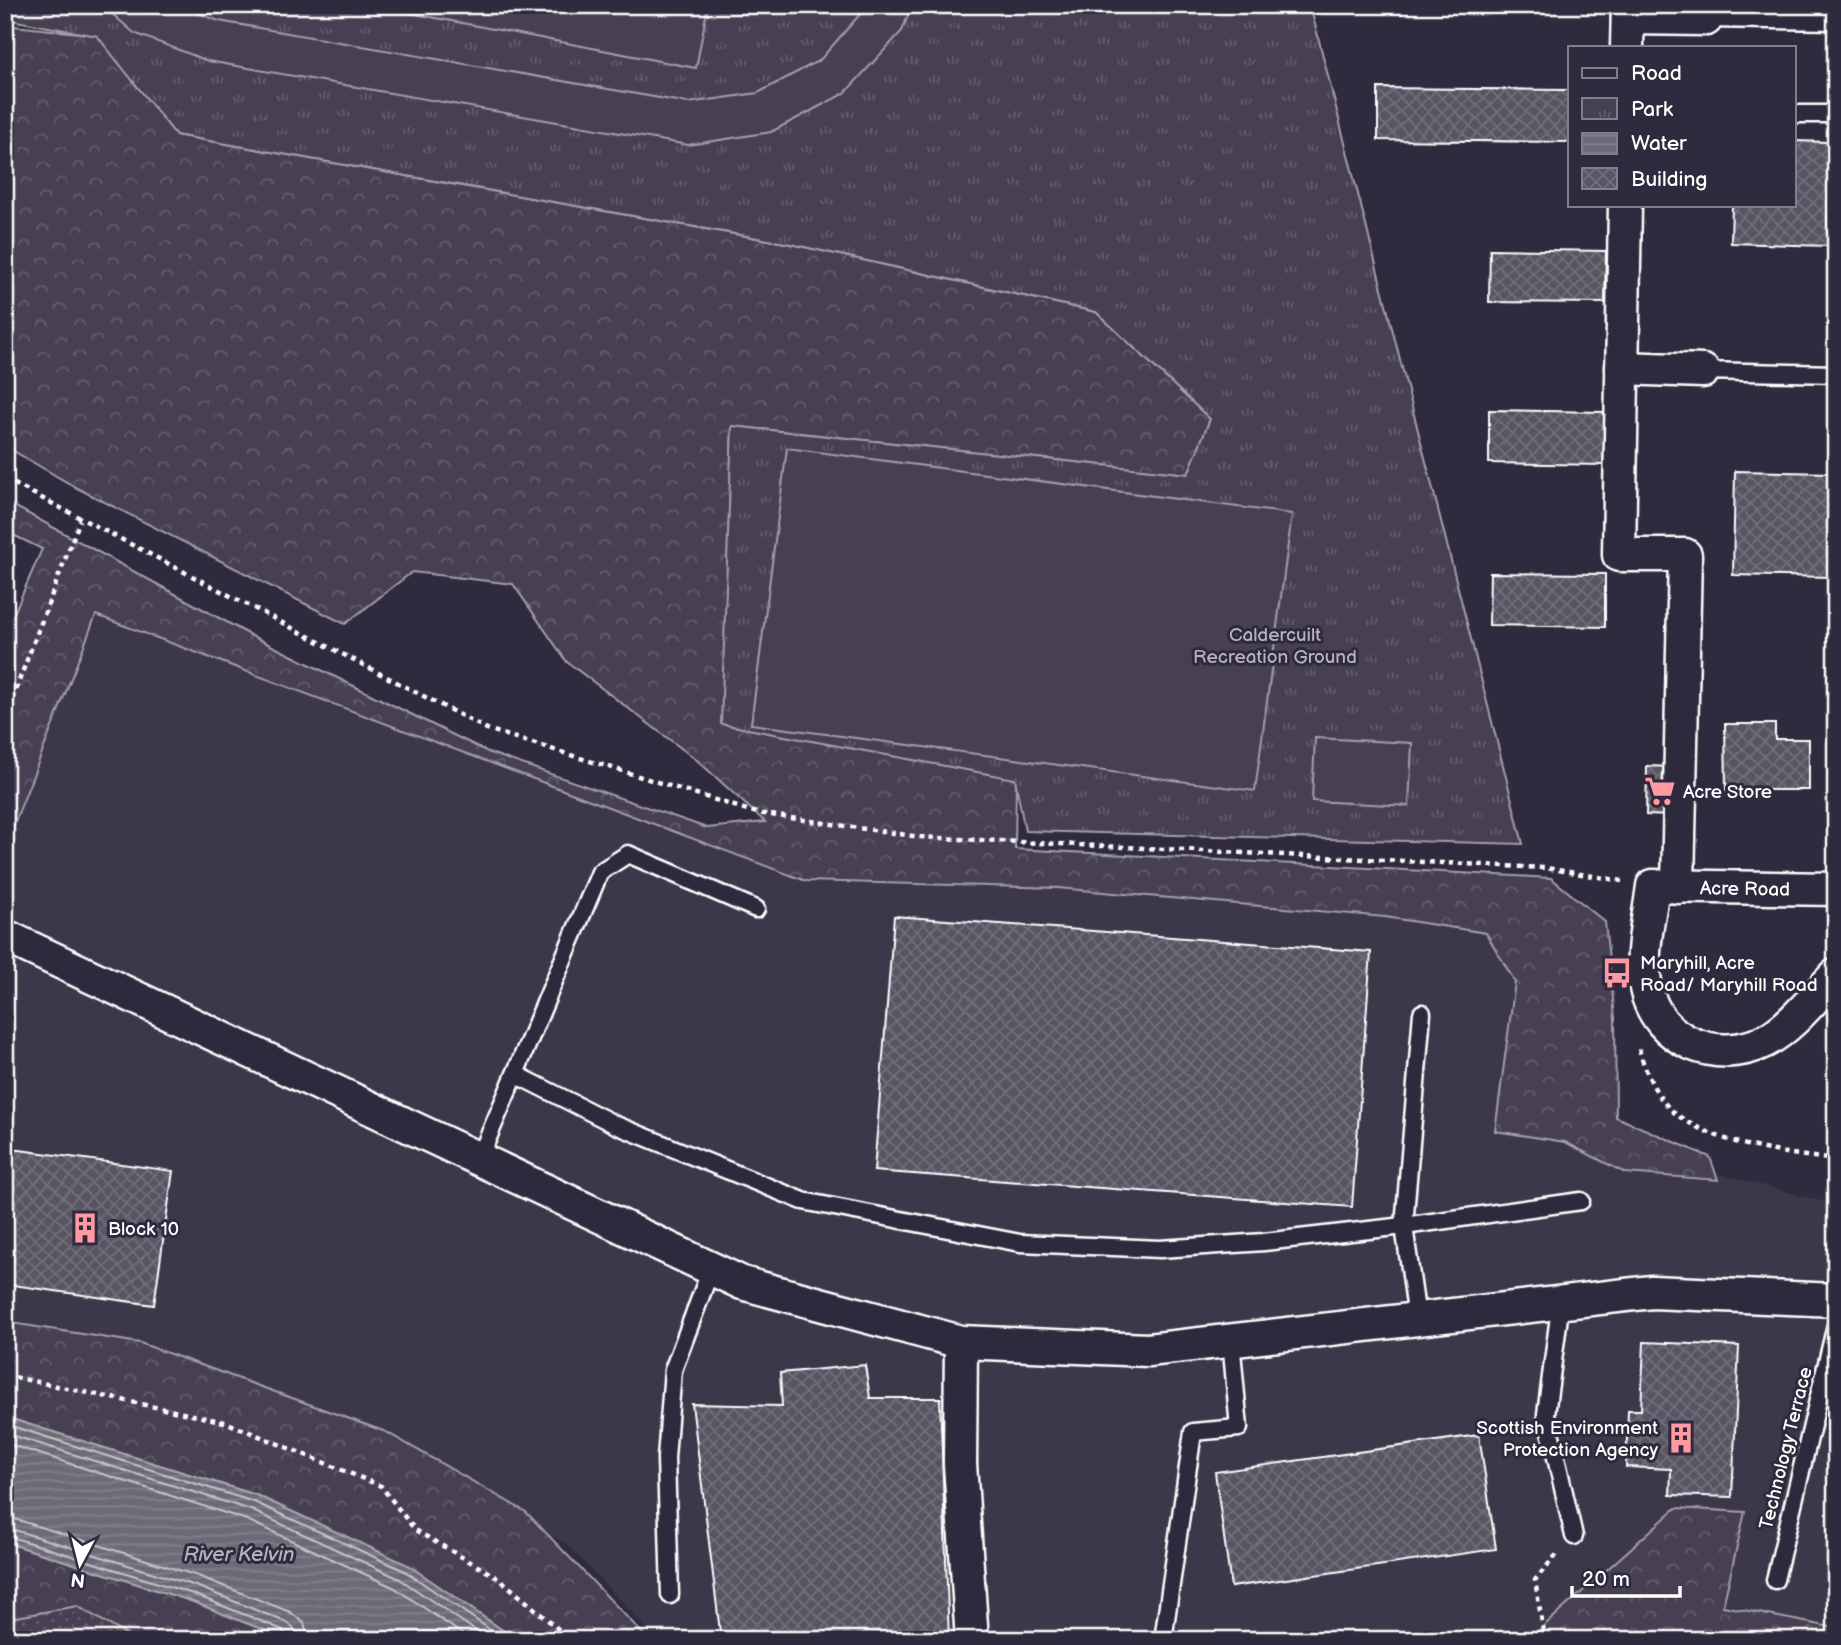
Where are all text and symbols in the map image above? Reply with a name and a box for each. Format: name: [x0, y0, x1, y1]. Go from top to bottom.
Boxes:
legend: [1568, 46, 1796, 206]
text: Road: [1631, 61, 1682, 86]
text: Park: [1631, 97, 1674, 122]
text: Water: [1631, 131, 1687, 156]
text: Building: [1631, 167, 1707, 192]
park label: Caldercuilt Recreation Ground: [1193, 624, 1357, 669]
supermarket icon: Acre Store: [1643, 774, 1677, 808]
place label: Acre Store: [1683, 781, 1772, 804]
street label: Acre Road: [1700, 877, 1790, 902]
place label: Maryhill, Acre Road/ Maryhill Road: [1640, 952, 1818, 997]
bus stop icon: Maryhill, Acre Road/ Maryhill Road: [1600, 956, 1634, 990]
building icon: Block 10: [68, 1211, 102, 1245]
place label: Block 10: [108, 1218, 179, 1241]
street label: Technology Terrace: [1755, 1365, 1818, 1532]
place label: Scottish Environment Protection Agency: [1476, 1417, 1658, 1462]
building icon: Scottish Environment Protection Agency: [1664, 1421, 1698, 1455]
north arrow: [46, 1530, 116, 1600]
water label: River Kelvin: [183, 1542, 295, 1567]
scale bar: [1572, 1554, 1680, 1598]
text: N: [70, 1567, 87, 1592]
text: 20 m: [1582, 1567, 1630, 1592]

